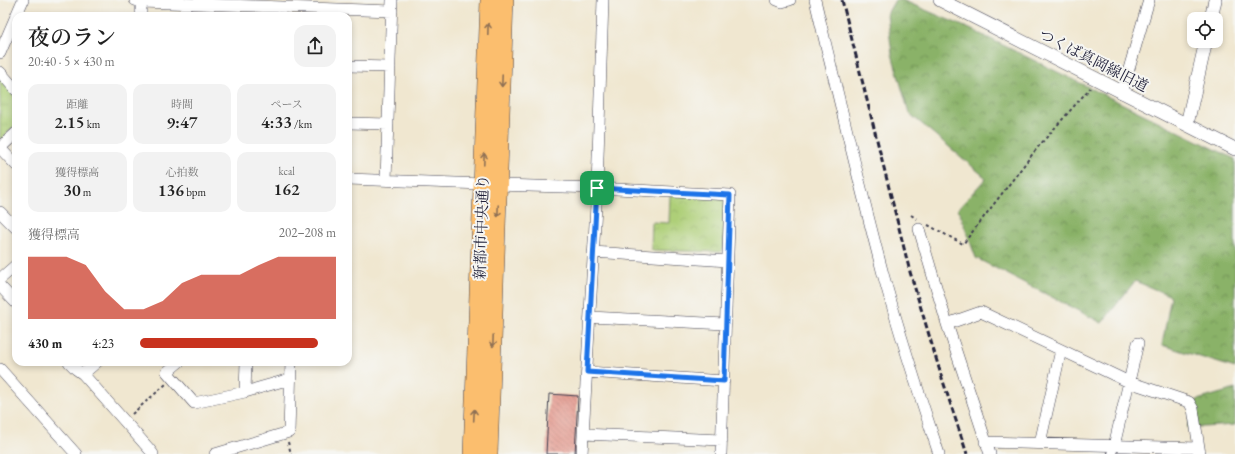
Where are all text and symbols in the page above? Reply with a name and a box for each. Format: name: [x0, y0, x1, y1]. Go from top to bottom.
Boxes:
map controls: [1187, 12, 1223, 48]
button: locate: [1187, 12, 1223, 48]
text: 夜のラン: [28, 23, 116, 52]
one-way arrow: [485, 23, 492, 36]
street label: つくば真岡線旧道: [1036, 24, 1152, 96]
button: share: [294, 25, 336, 67]
text: 20:40 · 5 × 430 m: [28, 53, 115, 70]
one-way arrow: [499, 74, 506, 87]
text: 距離: [66, 97, 88, 111]
text: 時間: [171, 97, 193, 111]
text: ペース: [270, 97, 303, 111]
text: 2.15: [54, 111, 85, 133]
text: 9:47: [167, 111, 197, 133]
text: 4:33: [261, 111, 292, 133]
text: km: [85, 117, 100, 131]
text: /km: [292, 117, 312, 131]
one-way arrow: [480, 153, 487, 166]
text: kcal: [278, 164, 295, 178]
text: 獲得標高: [55, 165, 99, 179]
text: 心拍数: [165, 165, 198, 179]
pin: [580, 171, 614, 205]
street label: 新都市中央通り: [470, 174, 492, 280]
icon: arrive: [586, 177, 608, 199]
text: 162: [274, 178, 300, 200]
text: 30: [63, 179, 81, 201]
text: 136: [158, 179, 184, 201]
text: m: [81, 185, 91, 199]
text: bpm: [184, 185, 206, 199]
one-way arrow: [494, 204, 501, 217]
text: 202–208 m: [279, 224, 336, 241]
text: 獲得標高: [28, 226, 80, 243]
one-way arrow: [489, 334, 497, 347]
text: 430 m: [28, 335, 62, 352]
text: 4:23: [92, 335, 114, 352]
one-way arrow: [470, 409, 477, 422]

